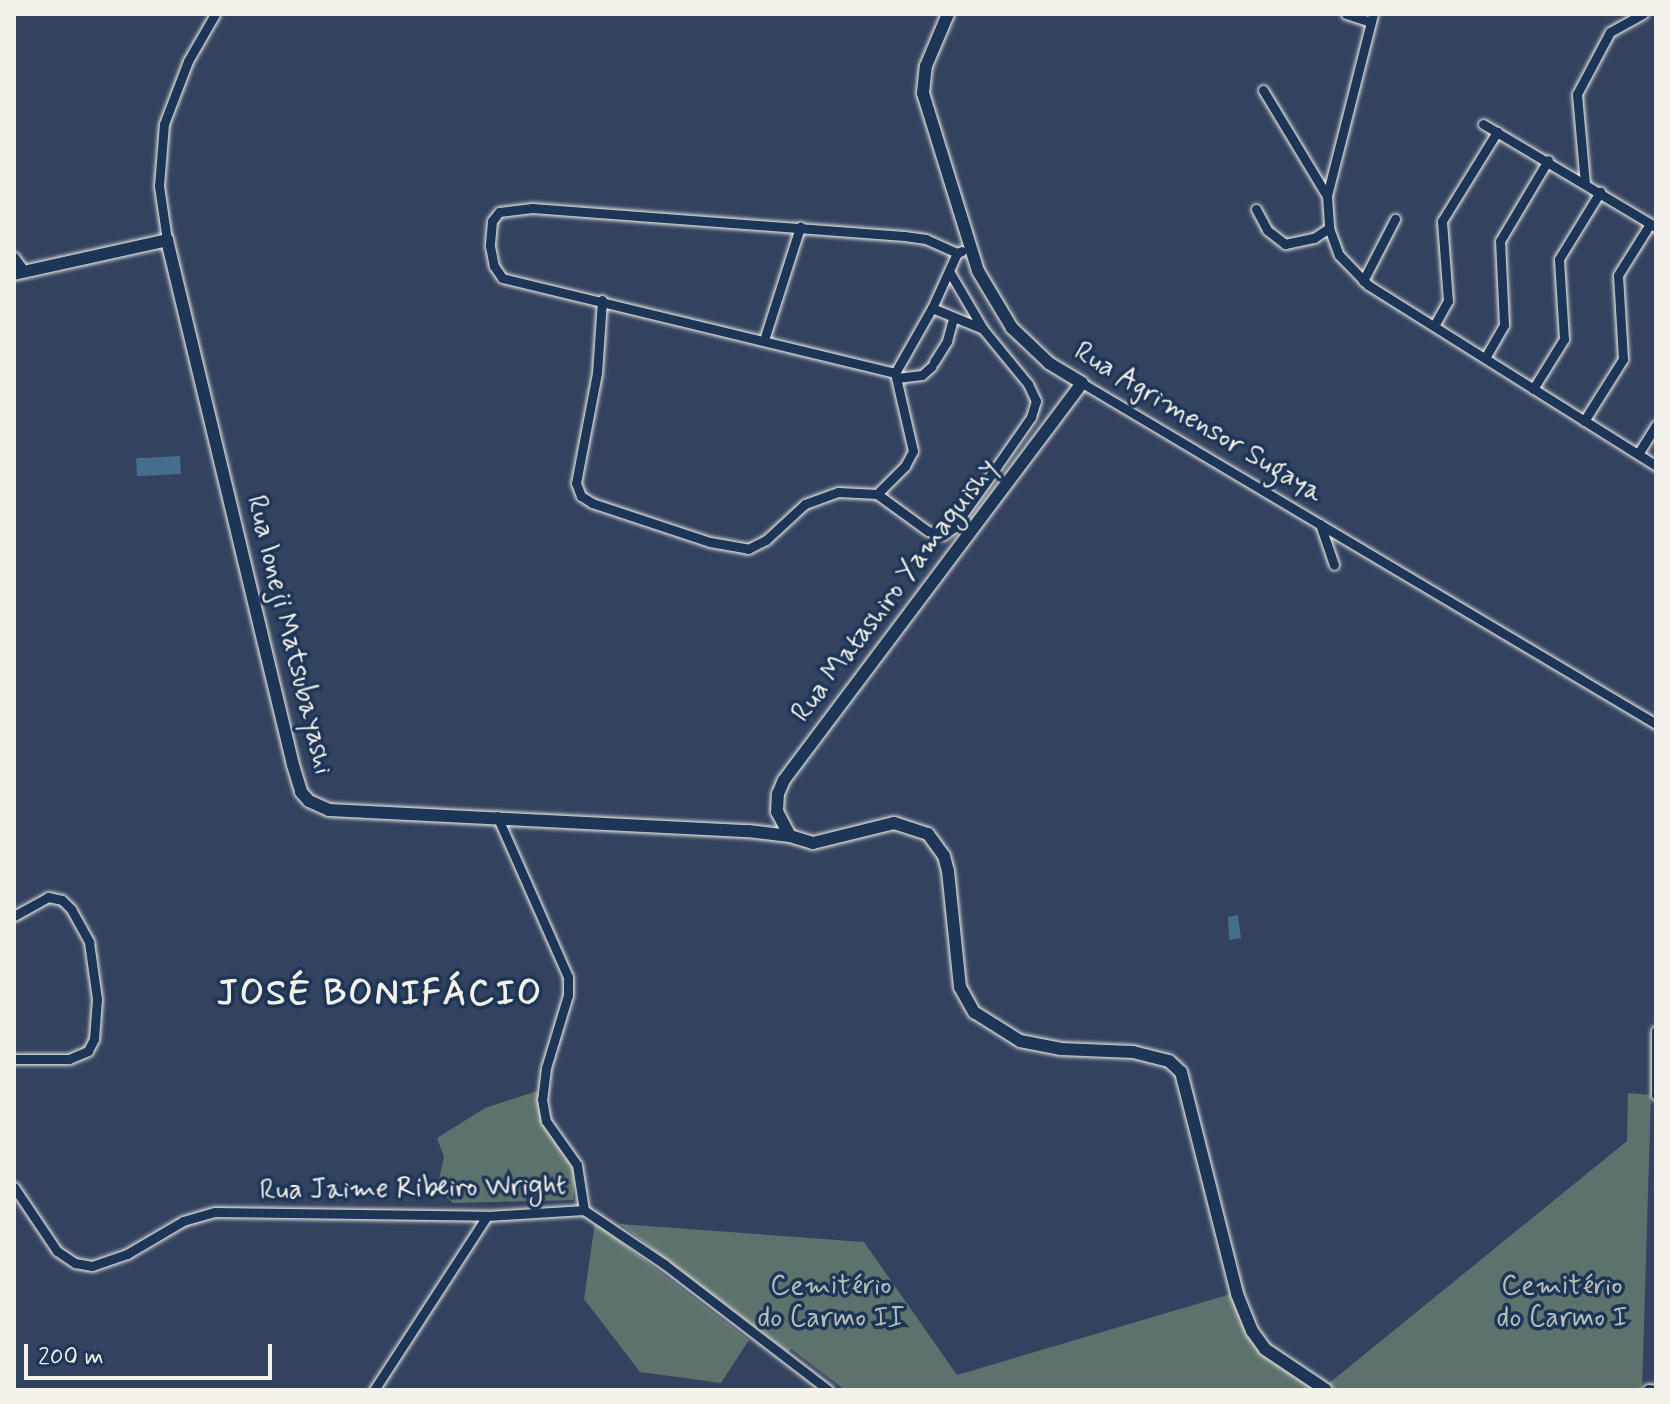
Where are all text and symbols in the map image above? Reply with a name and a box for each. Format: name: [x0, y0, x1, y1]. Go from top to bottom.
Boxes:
street label: Rua Agrimensor Sugaya: [1067, 335, 1329, 511]
street label: Rua Matashiro Yamaguishy: [786, 454, 1004, 728]
street label: Rua Ioneji Matsubayashi: [238, 492, 340, 778]
district label: JOSÉ BONIFÁCIO: [216, 973, 544, 1017]
street label: Rua Jaime Ribeiro Wright: [262, 1170, 564, 1208]
park label: Cemitério do Carmo II: [752, 1270, 910, 1336]
park label: Cemitério do Carmo I: [1491, 1270, 1633, 1336]
scale bar: [28, 1328, 276, 1378]
text: 200 m: [38, 1342, 104, 1373]

